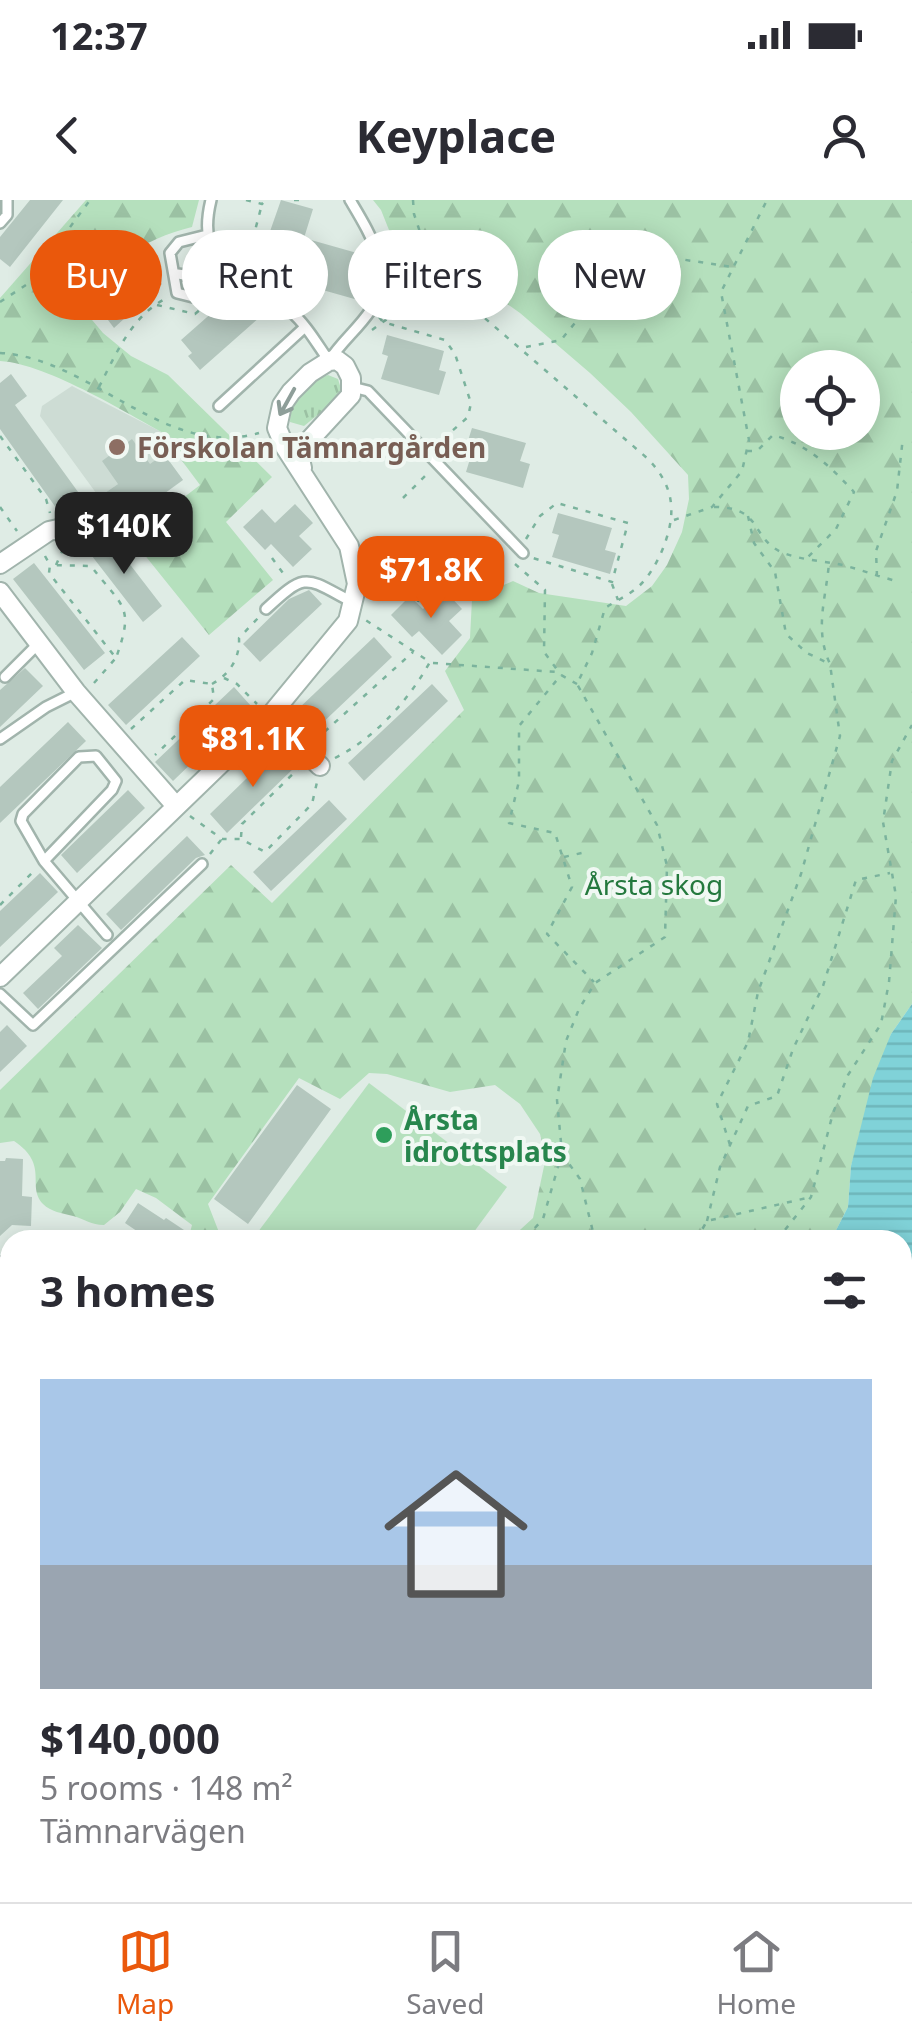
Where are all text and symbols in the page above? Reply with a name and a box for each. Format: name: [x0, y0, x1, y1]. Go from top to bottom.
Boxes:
text: 12:37: [50, 9, 148, 61]
text: Keyplace: [356, 105, 556, 166]
icon: back: [40, 108, 95, 163]
icon: person: [817, 108, 872, 163]
chip: Buy: [30, 230, 162, 320]
chip: Rent: [182, 230, 328, 320]
chip: Filters: [348, 230, 518, 320]
chip: New: [538, 230, 681, 320]
map controls: [780, 350, 880, 450]
button: locate: [780, 350, 880, 450]
one-way arrow: [277, 387, 297, 416]
place label: Förskolan Tämnargården: [137, 428, 486, 466]
marker: Förskolan Tämnargården: [106, 436, 128, 458]
pin: $140K: [54, 492, 194, 577]
text: $140K: [77, 503, 171, 546]
pin: $71.8K: [350, 536, 512, 621]
text: $71.8K: [379, 547, 483, 590]
pin: $81.1K: [172, 705, 334, 790]
text: $81.1K: [201, 716, 305, 759]
park label: Årsta skog: [585, 865, 723, 903]
place label: Årsta idrottsplats: [404, 1100, 567, 1170]
marker: Årsta idrottsplats: [373, 1124, 395, 1146]
text: 3 homes: [40, 1262, 216, 1319]
icon: filters: [817, 1263, 872, 1318]
icon: home: [366, 1444, 546, 1624]
text: $140,000: [40, 1709, 220, 1766]
text: 5 rooms · 148 m²: [40, 1766, 293, 1809]
text: Tämnarvägen: [40, 1809, 246, 1852]
tab: Map: [116, 1924, 174, 2022]
tab: Saved: [406, 1924, 484, 2022]
tab: Home: [716, 1924, 796, 2022]

